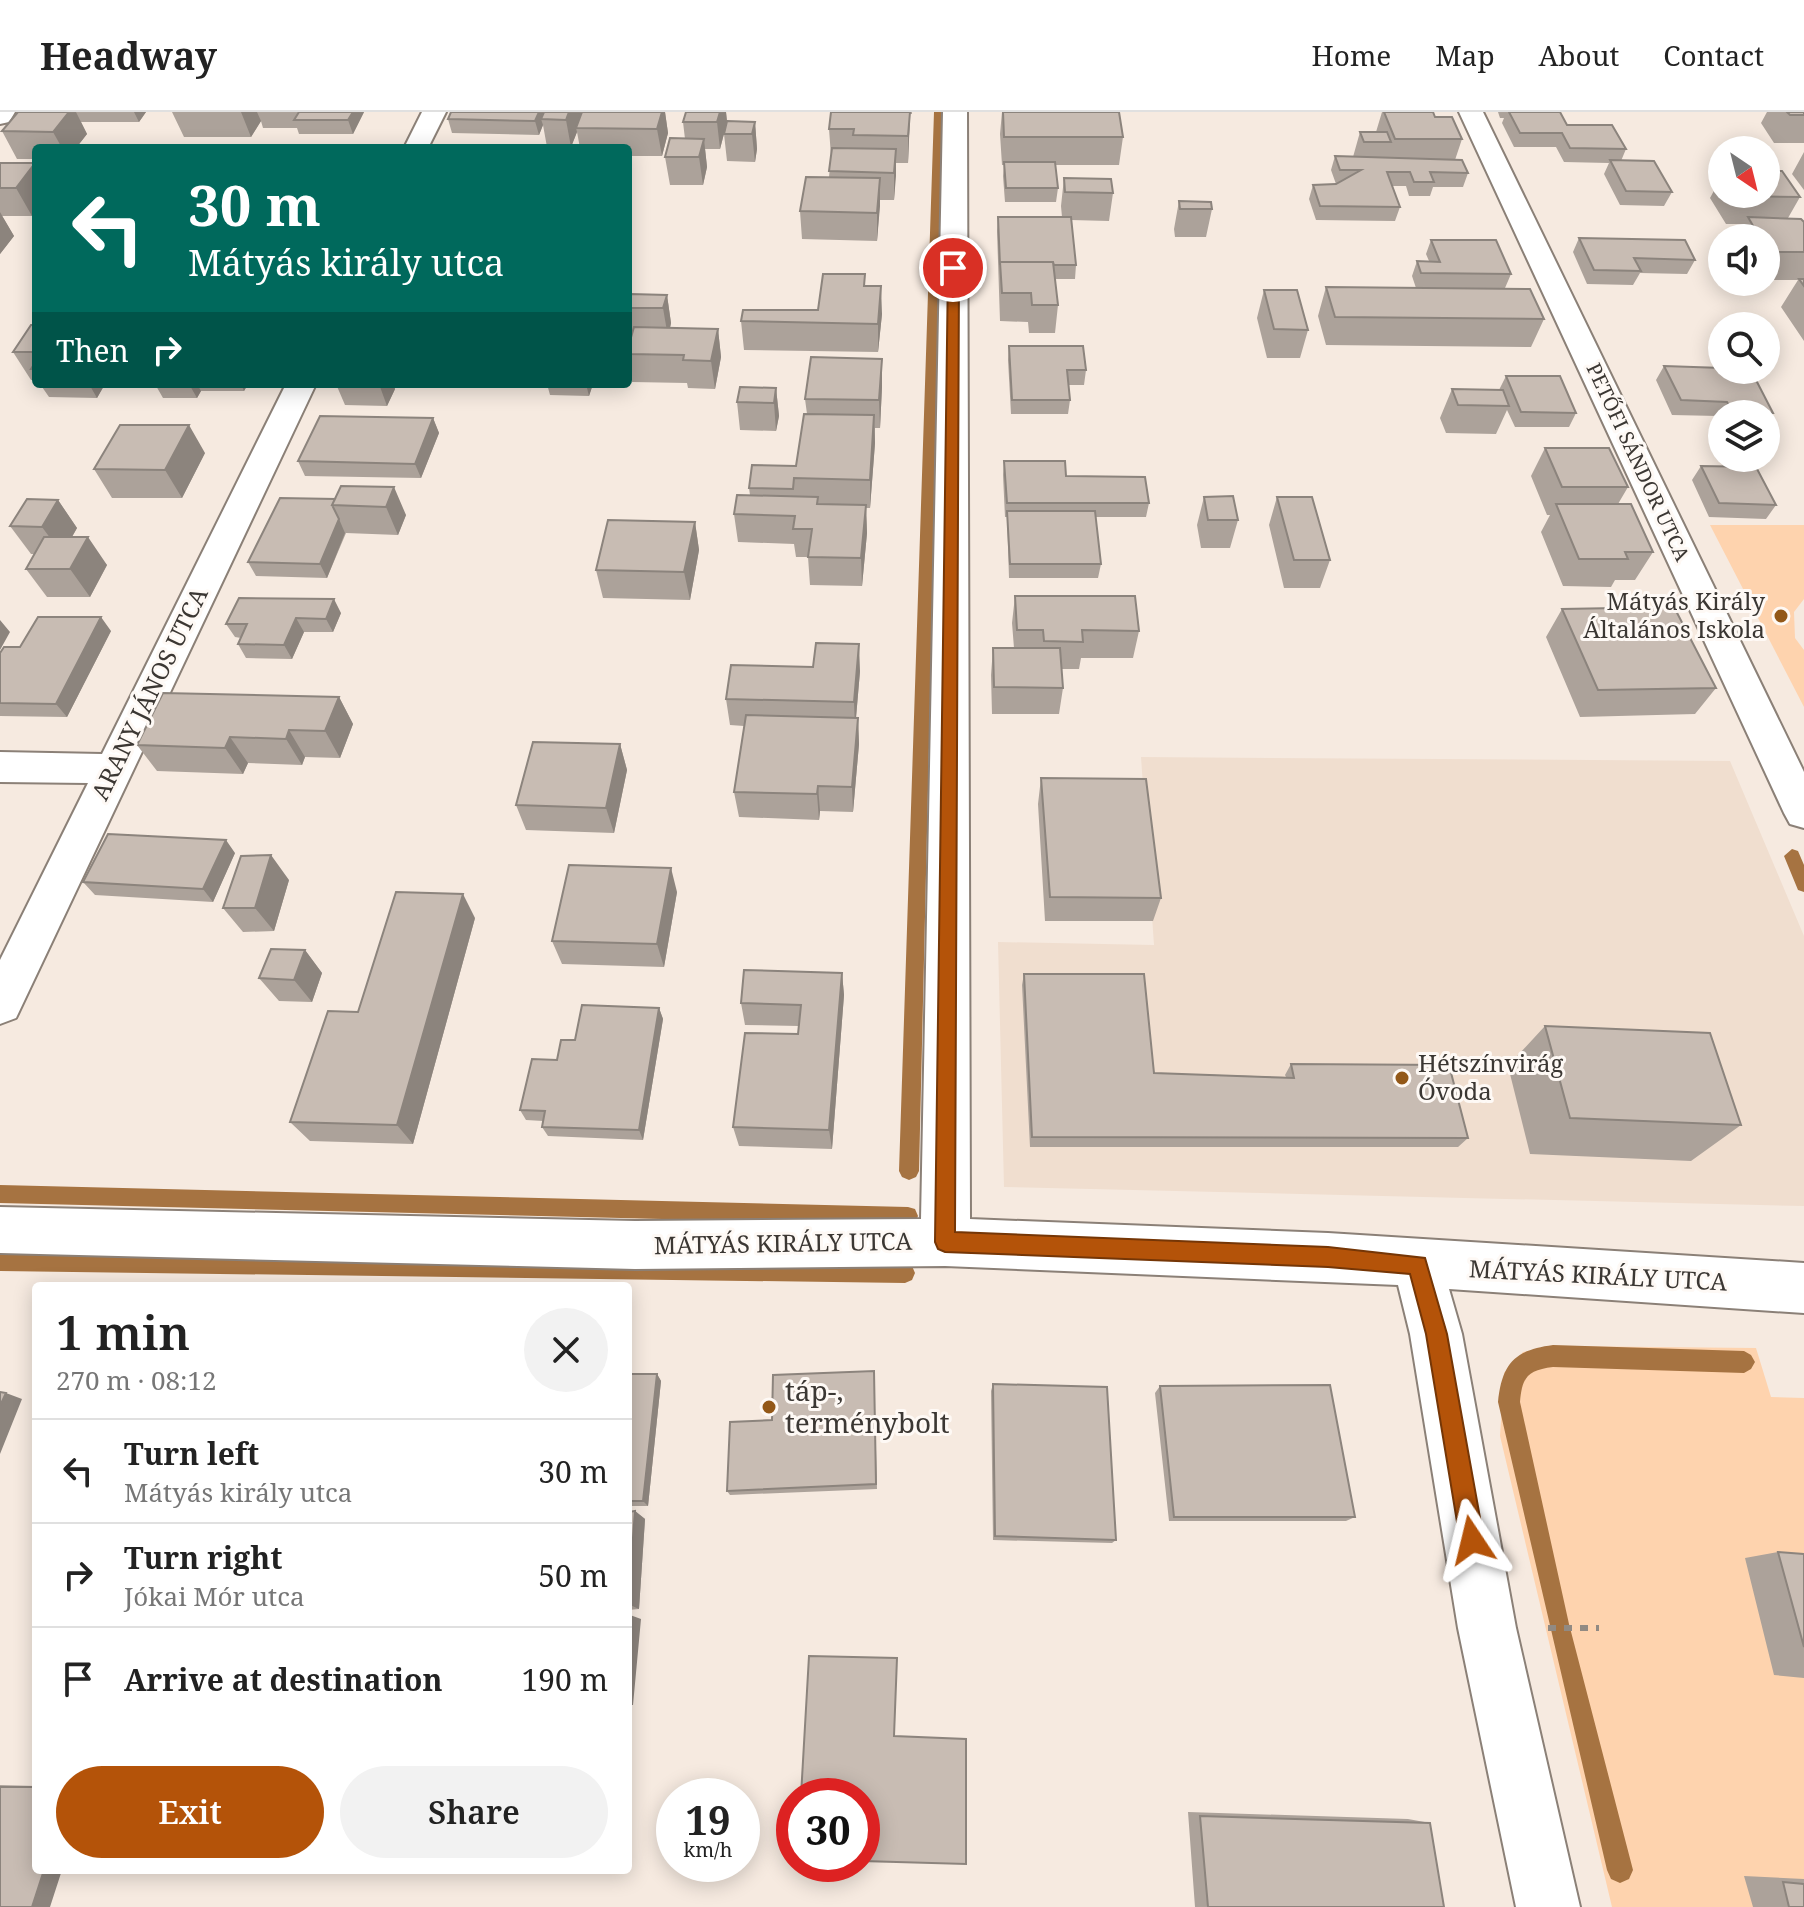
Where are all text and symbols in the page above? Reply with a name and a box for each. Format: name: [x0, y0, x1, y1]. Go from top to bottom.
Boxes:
text: Headway: [40, 29, 217, 81]
text: Home: [1312, 36, 1391, 74]
text: Map: [1435, 36, 1495, 74]
text: About: [1539, 36, 1619, 74]
text: Contact: [1663, 36, 1764, 74]
north arrow: [1708, 136, 1780, 208]
map controls: [1708, 136, 1780, 472]
text: 30 m: [188, 166, 321, 242]
icon: left: [56, 176, 160, 280]
button: sound: [1708, 224, 1780, 296]
pin: [919, 234, 987, 302]
text: Mátyás király utca: [188, 238, 504, 287]
icon: arrive: [931, 246, 975, 290]
button: search: [1708, 312, 1780, 384]
icon: right: [145, 328, 189, 372]
text: Then: [56, 330, 129, 371]
street label: PETŐFI SÁNDOR UTCA: [1581, 358, 1697, 566]
button: layers: [1708, 400, 1780, 472]
street label: ARANY JÁNOS UTCA: [83, 581, 215, 805]
place label: Mátyás Király Általános Iskola: [1583, 584, 1765, 645]
marker: Mátyás Király Általános Iskola: [1772, 607, 1790, 625]
place label: Hétszínvirág Óvoda: [1418, 1046, 1563, 1107]
marker: Hétszínvirág Óvoda: [1393, 1069, 1411, 1087]
street label: MÁTYÁS KIRÁLY UTCA: [654, 1224, 913, 1261]
street label: MÁTYÁS KIRÁLY UTCA: [1468, 1251, 1728, 1298]
text: 1 min: [56, 1299, 190, 1364]
button: close: [524, 1308, 608, 1392]
text: 270 m · 08:12: [56, 1362, 217, 1398]
place label: táp-, terménybolt: [785, 1371, 950, 1441]
marker: táp-, terménybolt: [760, 1398, 778, 1416]
text: Turn left: [124, 1433, 259, 1474]
icon: left: [56, 1449, 100, 1493]
text: 30 m: [538, 1451, 608, 1492]
text: Mátyás király utca: [124, 1474, 353, 1510]
position arrow: [1430, 1498, 1514, 1582]
text: Turn right: [124, 1537, 282, 1578]
icon: right: [56, 1553, 100, 1597]
text: 50 m: [538, 1555, 608, 1596]
text: Jókai Mór utca: [124, 1578, 305, 1614]
icon: arrive: [56, 1657, 100, 1701]
text: Arrive at destination: [124, 1659, 443, 1700]
text: 190 m: [522, 1659, 608, 1700]
button: Exit: [56, 1766, 324, 1858]
button: Share: [340, 1766, 608, 1858]
speed limit sign: 30: [776, 1778, 880, 1882]
text: 19: [685, 1792, 731, 1847]
text: km/h: [683, 1836, 733, 1863]

